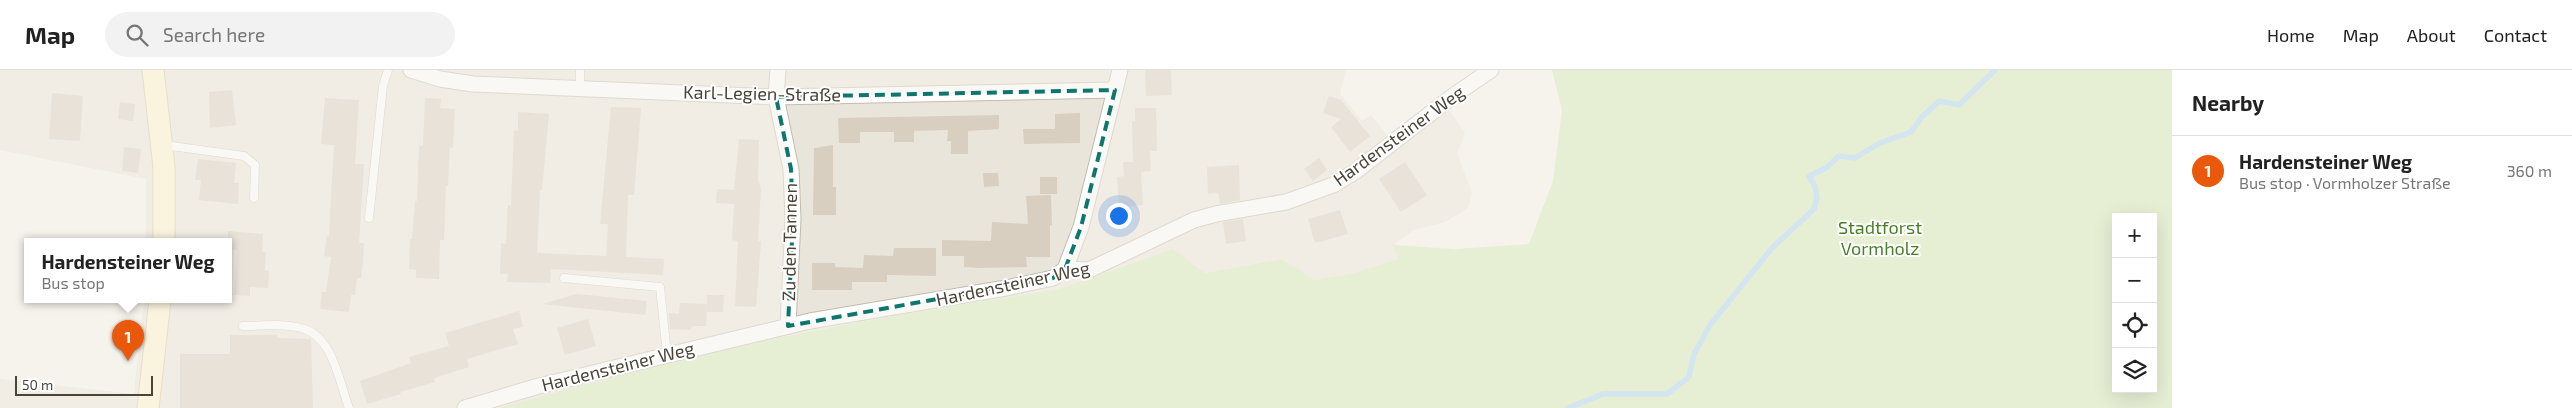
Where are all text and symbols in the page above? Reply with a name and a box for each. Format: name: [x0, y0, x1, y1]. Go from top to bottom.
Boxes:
search box: [105, 12, 455, 57]
text: Map: [25, 20, 75, 49]
icon: search: [123, 21, 151, 49]
text: Search here: [163, 23, 265, 46]
text: Home: [2267, 24, 2315, 46]
text: Map: [2343, 24, 2379, 46]
text: About: [2407, 24, 2456, 46]
text: Contact: [2484, 24, 2547, 46]
street label: Hardensteiner Weg: [1329, 80, 1468, 190]
street label: Karl-Legien-Straße: [683, 81, 841, 105]
text: Nearby: [2192, 90, 2264, 115]
text: Hardensteiner Weg: [2239, 150, 2412, 173]
text: 1: [2205, 161, 2211, 180]
text: 360 m: [2507, 161, 2552, 180]
text: Bus stop · Vormholzer Straße: [2239, 173, 2451, 192]
street label: Zu den Tannen: [777, 183, 801, 301]
your location: [1106, 203, 1132, 229]
map controls: [2112, 213, 2157, 393]
button: +: [2112, 213, 2157, 258]
park label: Stadtforst Vormholz: [1838, 216, 1922, 259]
popup: [24, 238, 232, 303]
text: Hardensteiner Weg: [41, 250, 215, 273]
street label: Hardensteiner Weg: [934, 256, 1092, 310]
button: −: [2112, 258, 2157, 303]
text: Bus stop: [41, 273, 105, 292]
button: locate: [2112, 303, 2157, 348]
pin: 1: [112, 320, 144, 361]
street label: Hardensteiner Weg: [539, 336, 696, 396]
button: layers: [2112, 348, 2157, 393]
scale bar: [15, 373, 152, 396]
text: 50 m: [22, 376, 53, 393]

